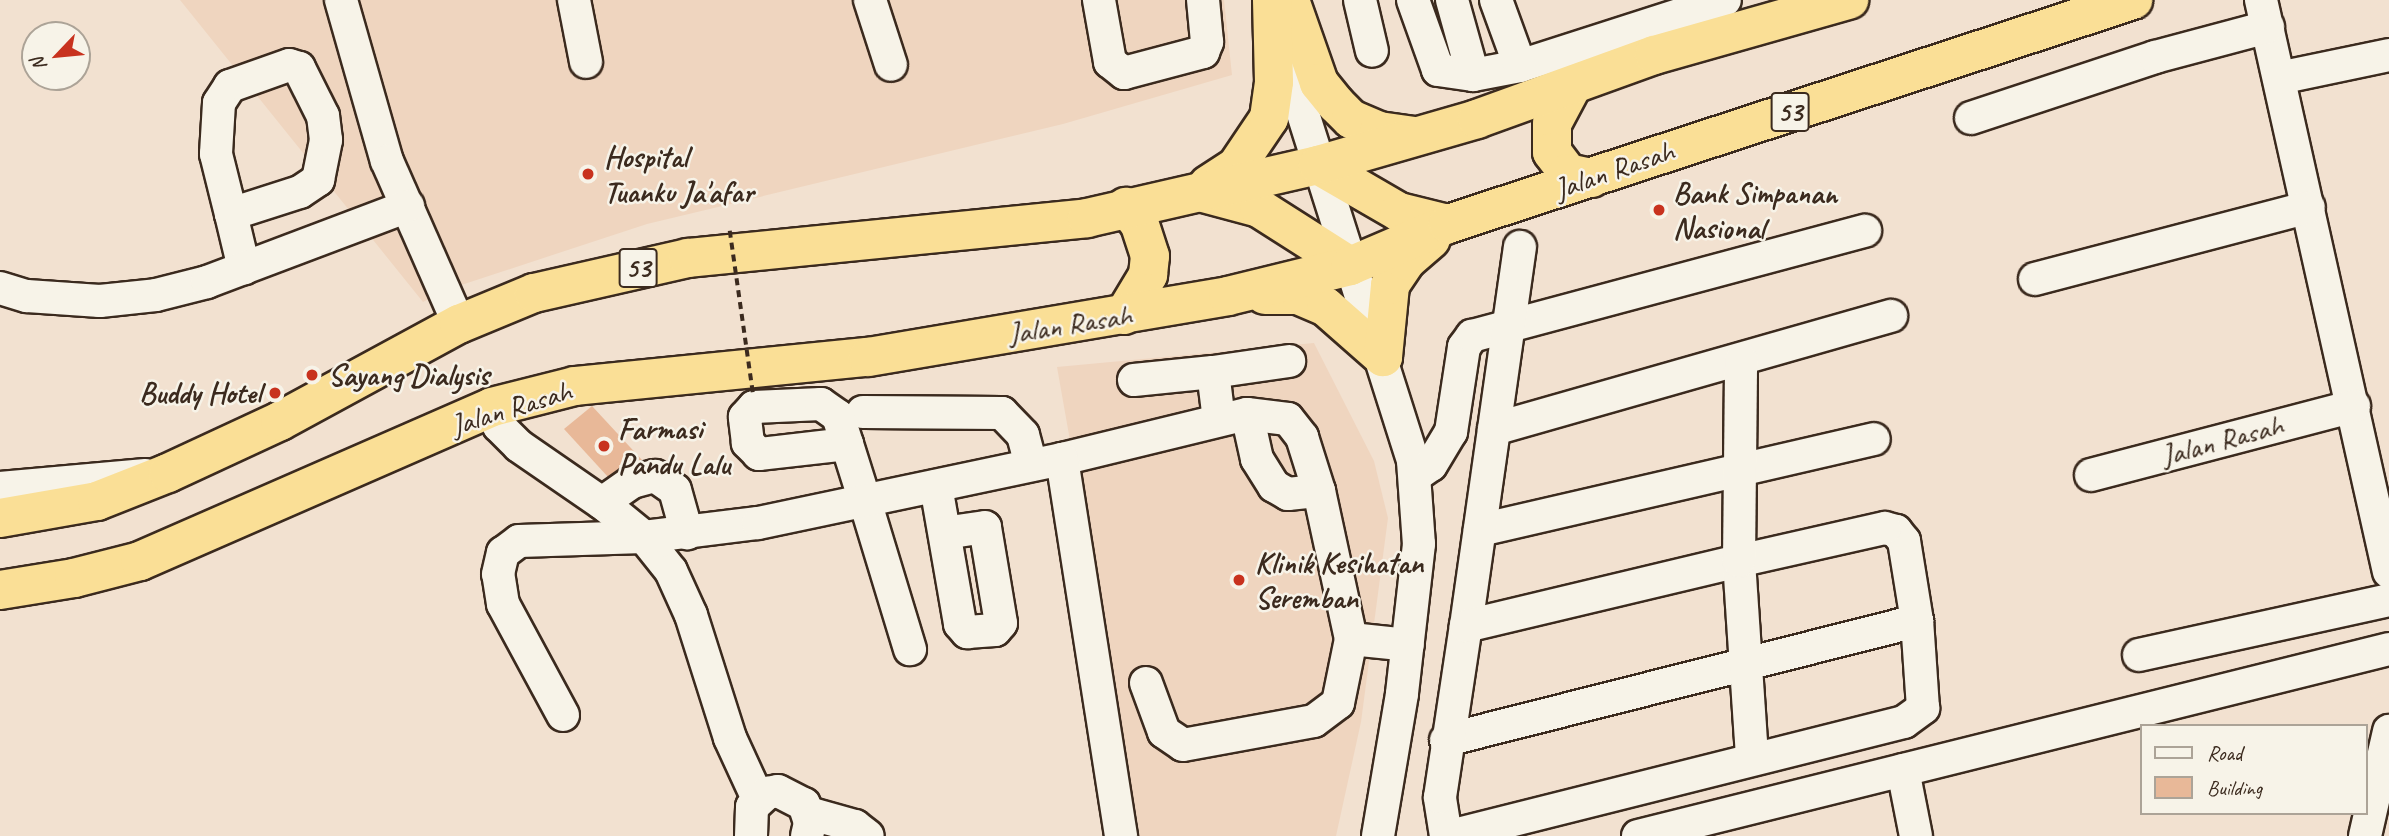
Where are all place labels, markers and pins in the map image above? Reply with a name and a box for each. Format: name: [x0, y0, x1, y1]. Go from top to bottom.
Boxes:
place label: Hospital Tuanku Ja'afar: [604, 139, 753, 210]
marker: Hospital Tuanku Ja'afar: [578, 164, 598, 184]
place label: Bank Simpanan Nasional: [1673, 175, 1836, 246]
marker: Bank Simpanan Nasional: [1651, 202, 1667, 218]
place label: Sayang Dialysis: [328, 357, 488, 393]
marker: Sayang Dialysis: [302, 365, 322, 385]
place label: Buddy Hotel: [139, 375, 261, 411]
marker: Buddy Hotel: [267, 385, 283, 401]
place label: Farmasi Pandu Lalu: [618, 411, 731, 481]
marker: Farmasi Pandu Lalu: [596, 438, 612, 454]
place label: Klinik Kesihatan Seremban: [1255, 545, 1424, 616]
marker: Klinik Kesihatan Seremban: [1229, 570, 1249, 590]

